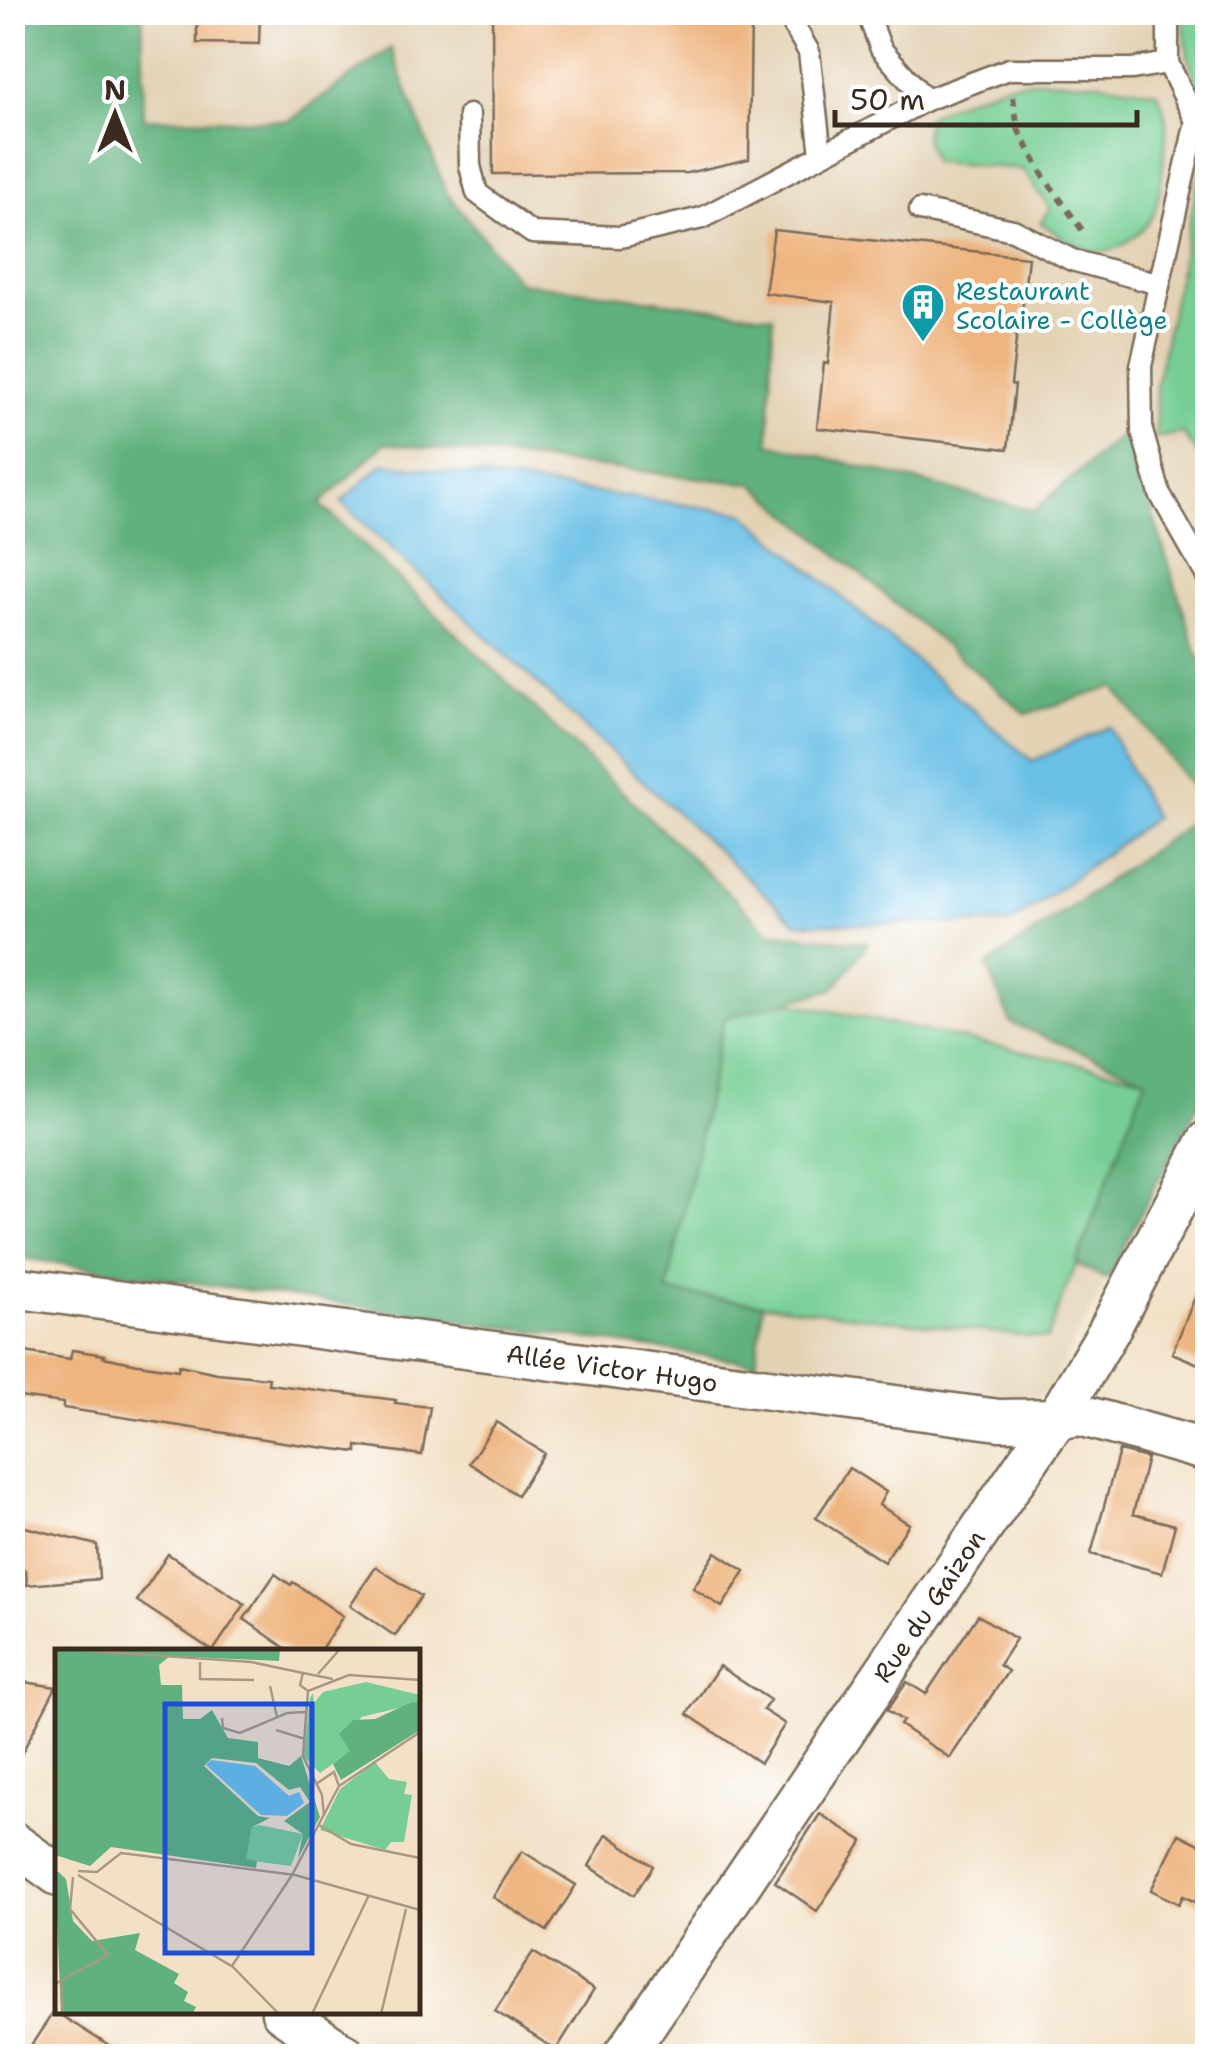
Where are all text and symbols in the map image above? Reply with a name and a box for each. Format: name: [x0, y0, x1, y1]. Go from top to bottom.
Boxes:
north arrow: [65, 65, 165, 165]
scale bar: [835, 65, 1138, 127]
text: N: [104, 71, 126, 109]
text: 50 m: [850, 79, 925, 120]
place label: Restaurant Scolaire - Collège: [956, 274, 1168, 337]
building icon: Restaurant Scolaire - Collège: [900, 282, 946, 343]
street label: Allée Victor Hugo: [504, 1336, 720, 1400]
street label: Rue du Gaizon: [865, 1523, 993, 1689]
inset map: [55, 1649, 420, 2014]

